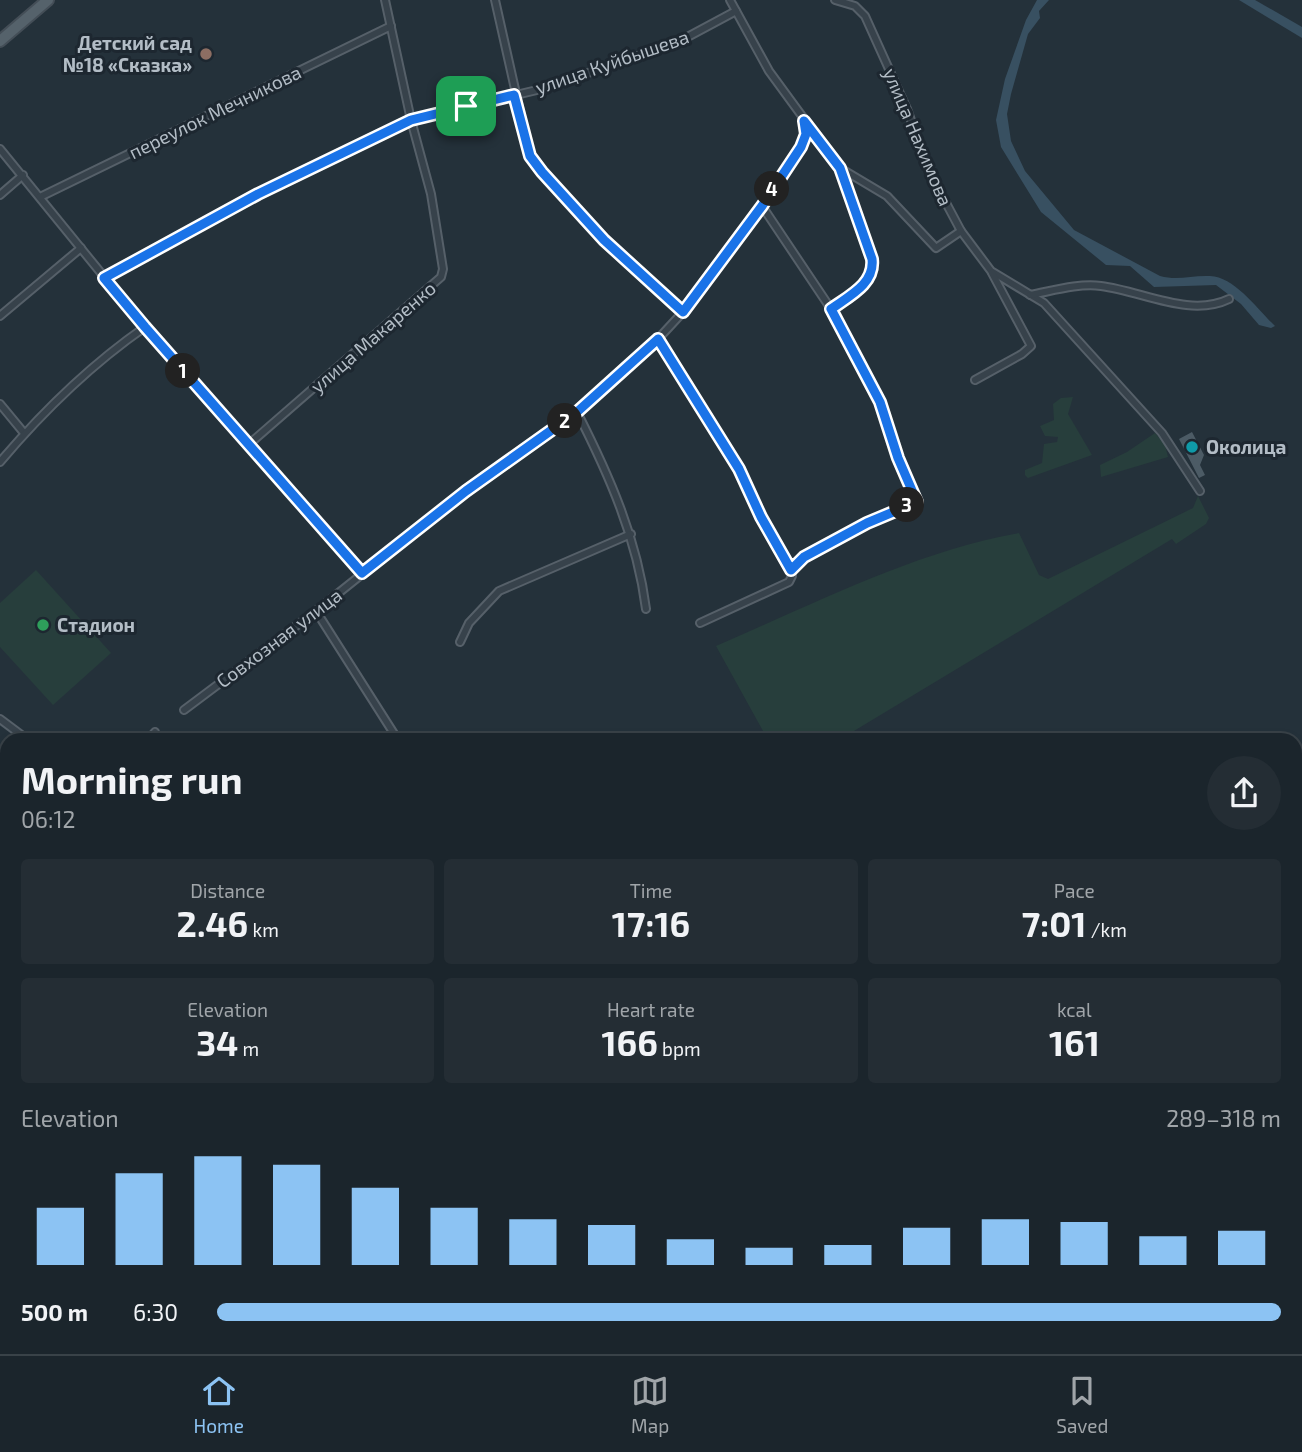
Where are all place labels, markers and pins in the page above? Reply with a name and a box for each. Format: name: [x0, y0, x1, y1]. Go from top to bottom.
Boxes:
place label: Детский сад №18 «Сказка»: [63, 31, 192, 76]
marker: Детский сад №18 «Сказка»: [198, 46, 214, 62]
pin: [436, 76, 496, 136]
pin: 4: [754, 172, 790, 206]
pin: 1: [166, 354, 200, 388]
pin: 2: [548, 404, 582, 438]
place label: Околица: [1206, 435, 1286, 458]
marker: Околица: [1184, 439, 1200, 455]
pin: 3: [890, 488, 925, 522]
place label: Стадион: [57, 613, 135, 636]
marker: Стадион: [35, 617, 51, 633]

